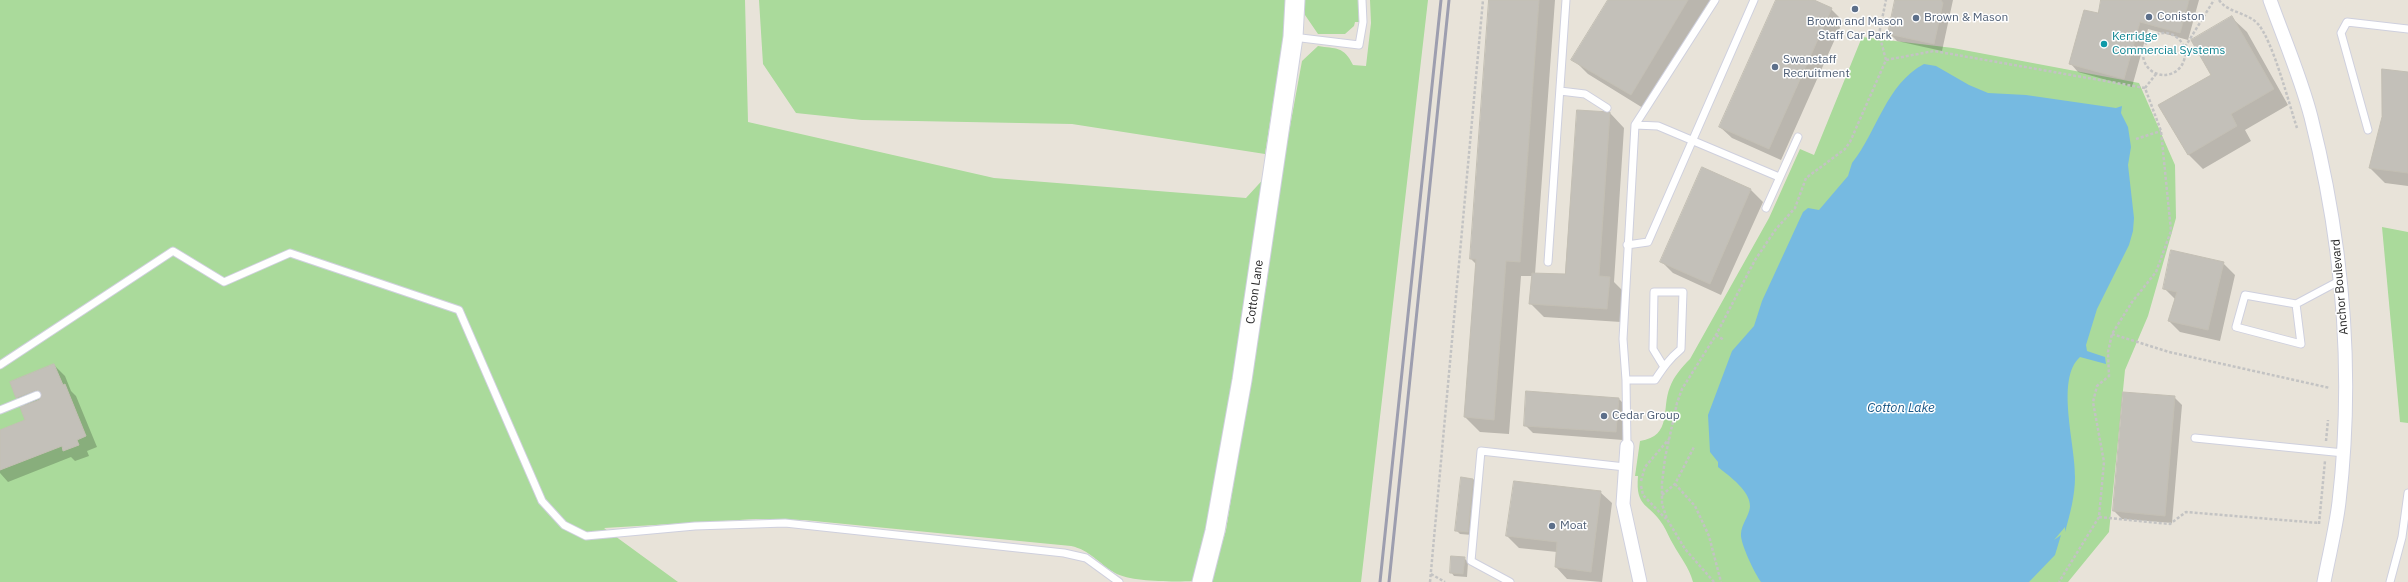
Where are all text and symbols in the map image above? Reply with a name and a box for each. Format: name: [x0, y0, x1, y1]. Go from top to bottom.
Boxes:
marker: Brown and Mason Staff Car Park: [1850, 4, 1860, 14]
place label: Coniston: [2157, 10, 2204, 24]
place label: Brown & Mason: [1924, 11, 2008, 25]
marker: Coniston: [2144, 12, 2154, 22]
marker: Brown & Mason: [1911, 13, 1921, 23]
place label: Brown and Mason Staff Car Park: [1807, 15, 1903, 43]
place label: Kerridge Commercial Systems: [2112, 30, 2225, 58]
marker: Kerridge Commercial Systems: [2099, 39, 2109, 49]
place label: Swanstaff Recruitment: [1783, 53, 1850, 81]
marker: Swanstaff Recruitment: [1770, 62, 1780, 72]
street label: Anchor Boulevard: [2329, 239, 2351, 335]
street label: Cotton Lane: [1243, 259, 1267, 325]
water label: Cotton Lake: [1867, 400, 1935, 416]
place label: Cedar Group: [1612, 409, 1680, 423]
marker: Cedar Group: [1599, 411, 1609, 421]
place label: Moat: [1560, 519, 1587, 533]
marker: Moat: [1547, 521, 1557, 531]

